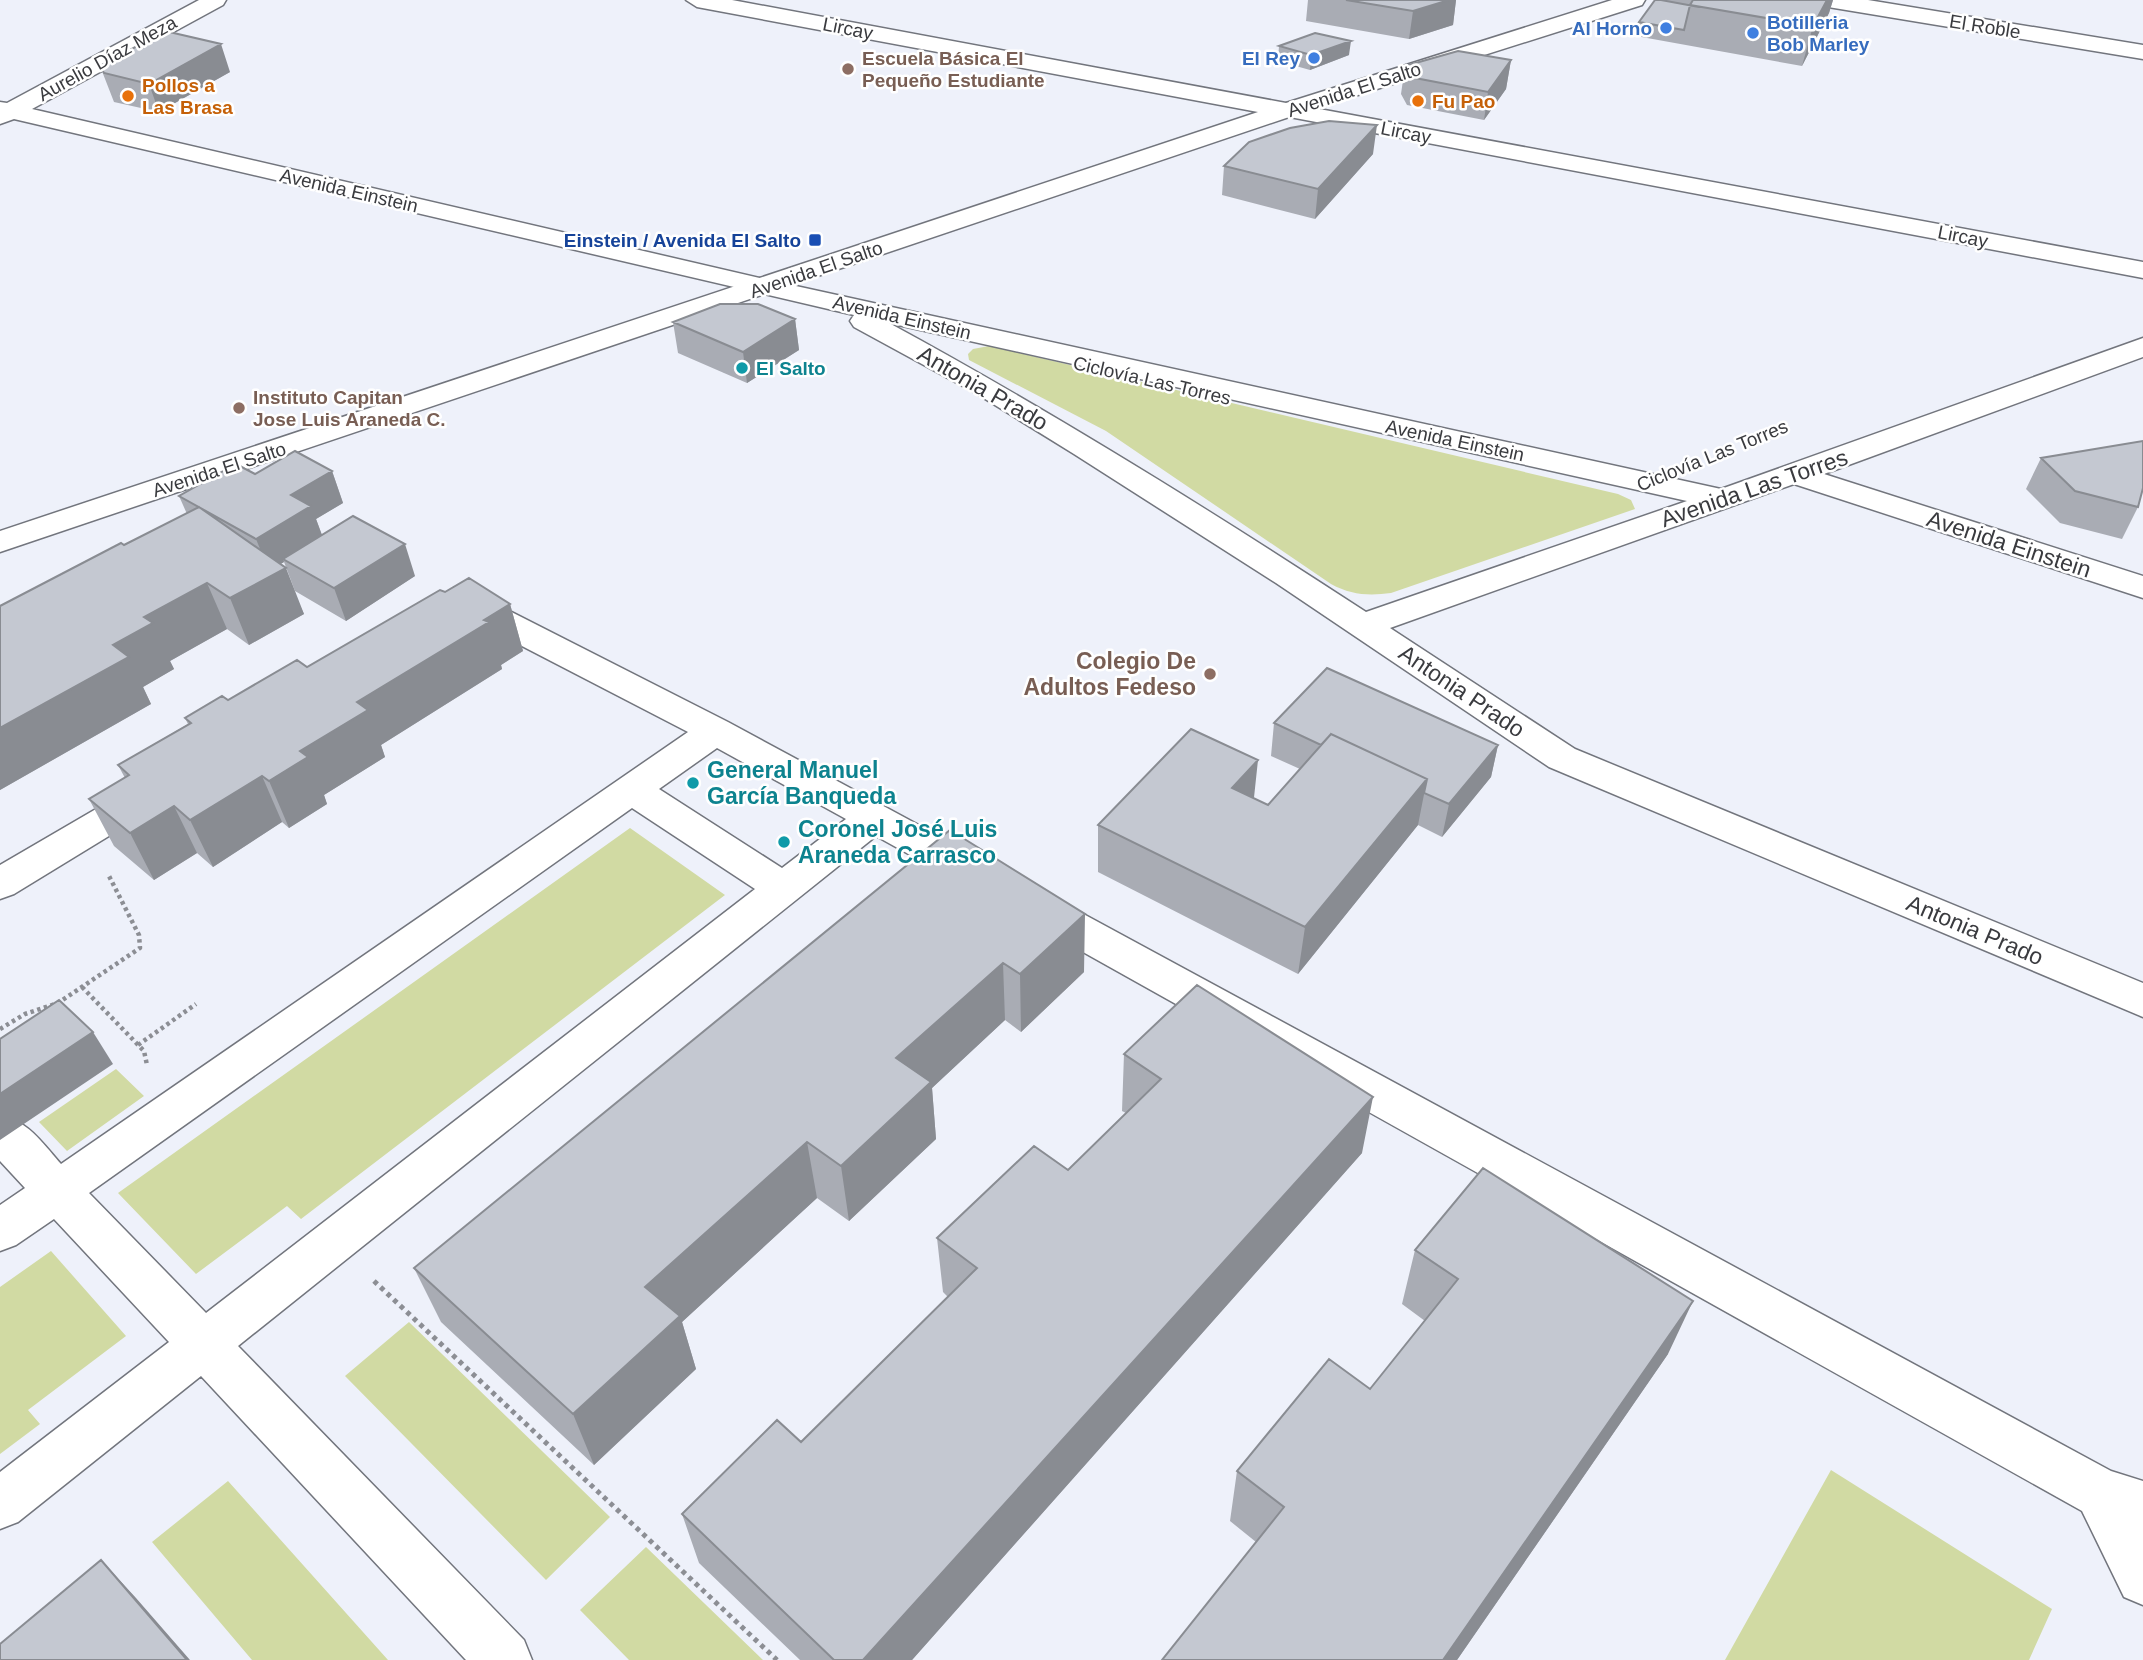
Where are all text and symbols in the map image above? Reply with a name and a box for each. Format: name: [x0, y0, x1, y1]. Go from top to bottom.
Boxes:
street label: Aurelio Díaz Meza: [34, 11, 181, 105]
street label: El Roble: [1948, 11, 2022, 42]
place label: Botilleria Bob Marley: [1767, 12, 1870, 55]
street label: Lircay: [821, 13, 875, 44]
place label: Al Horno: [1572, 18, 1652, 39]
marker: Al Horno: [1658, 20, 1674, 36]
marker: Botilleria Bob Marley: [1745, 25, 1761, 41]
place label: Escuela Básica El Pequeño Estudiante: [862, 48, 1045, 91]
place label: El Rey: [1242, 48, 1300, 69]
marker: El Rey: [1306, 50, 1322, 66]
street label: Avenida El Salto: [1285, 58, 1424, 121]
marker: Escuela Básica El Pequeño Estudiante: [840, 61, 856, 77]
place label: Pollos a Las Brasa: [142, 75, 233, 118]
marker: Pollos a Las Brasa: [120, 88, 136, 104]
place label: Fu Pao: [1432, 91, 1495, 112]
marker: Fu Pao: [1410, 93, 1426, 109]
street label: Lircay: [1379, 117, 1433, 148]
street label: Avenida Einstein: [278, 164, 420, 217]
street label: Lircay: [1936, 221, 1990, 252]
place label: Einstein / Avenida El Salto: [564, 230, 801, 251]
marker: Einstein / Avenida El Salto: [807, 232, 823, 248]
street label: Avenida El Salto: [747, 237, 885, 302]
street label: Avenida Einstein: [831, 291, 973, 344]
street label: Antonia Prado: [913, 340, 1053, 436]
street label: Ciclovía Las Torres: [1071, 352, 1233, 409]
place label: El Salto: [756, 358, 826, 379]
marker: El Salto: [734, 360, 750, 376]
place label: Instituto Capitan Jose Luis Araneda C.: [253, 387, 446, 430]
marker: Instituto Capitan Jose Luis Araneda C.: [231, 400, 247, 416]
street label: Avenida Einstein: [1384, 416, 1526, 465]
street label: Ciclovía Las Torres: [1634, 416, 1791, 495]
street label: Avenida El Salto: [150, 438, 289, 501]
street label: Avenida Las Torres: [1657, 444, 1851, 532]
street label: Avenida Einstein: [1924, 505, 2094, 583]
street label: Antonia Prado: [1394, 639, 1530, 743]
place label: Colegio De Adultos Fedeso: [1023, 648, 1196, 700]
marker: Colegio De Adultos Fedeso: [1202, 666, 1218, 682]
place label: General Manuel García Banqueda: [707, 757, 896, 809]
marker: General Manuel García Banqueda: [685, 775, 701, 791]
place label: Coronel José Luis Araneda Carrasco: [798, 816, 997, 868]
marker: Coronel José Luis Araneda Carrasco: [776, 834, 792, 850]
street label: Antonia Prado: [1903, 890, 2047, 970]

